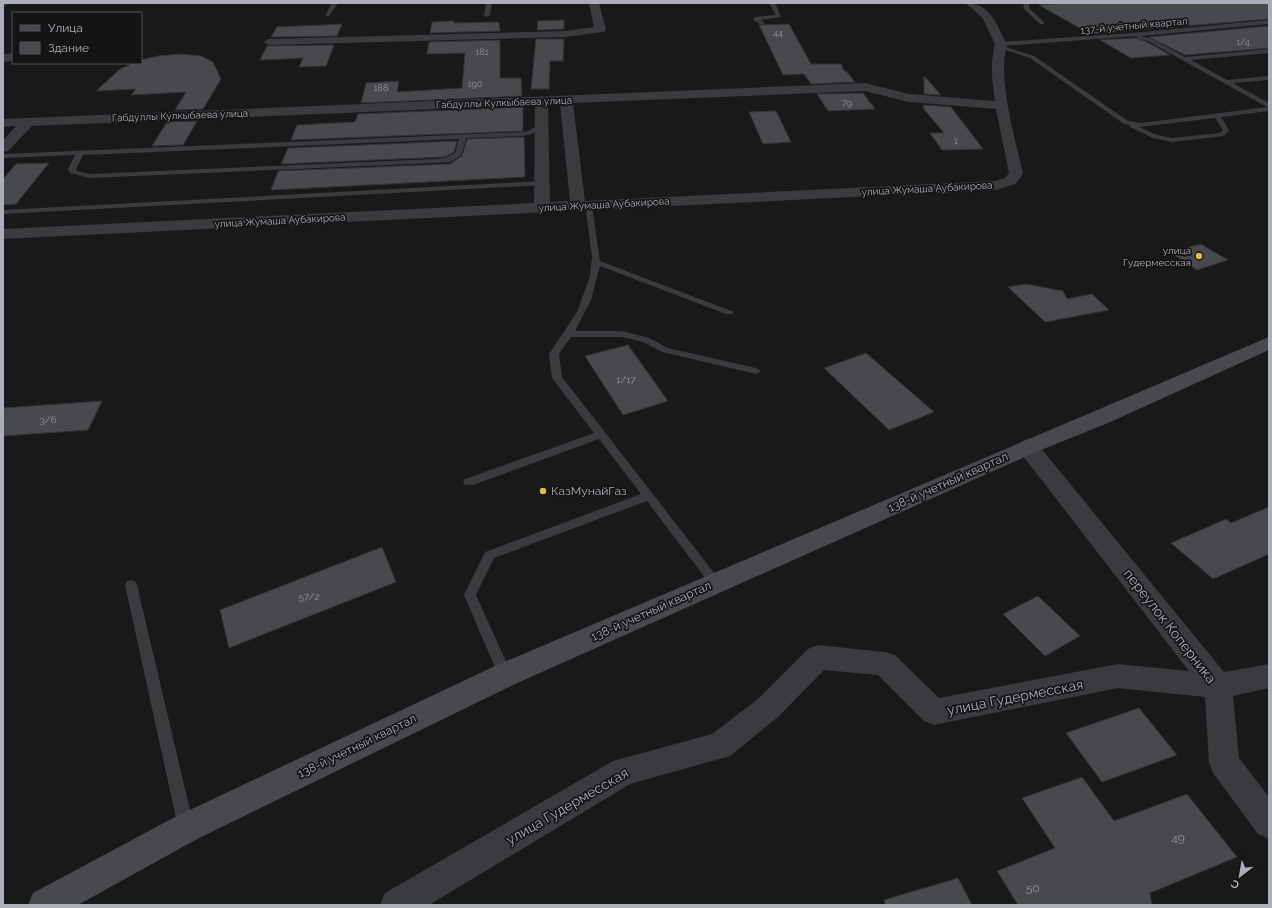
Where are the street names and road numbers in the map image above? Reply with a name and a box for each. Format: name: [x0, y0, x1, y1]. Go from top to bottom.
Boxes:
street label: 137-й учётный квартал: [1080, 15, 1188, 36]
street label: Габдуллы Кулкыбаева улица: [436, 95, 572, 110]
street label: Габдуллы Кулкыбаева улица: [112, 108, 248, 123]
street label: улица Жумаша Аубакирова: [861, 180, 993, 197]
street label: улица Жумаша Аубакирова: [538, 196, 670, 213]
street label: улица Жумаша Аубакирова: [214, 212, 346, 229]
street label: 138-й учетный квартал: [886, 449, 1010, 515]
street label: переулок Коперника: [1120, 566, 1220, 686]
street label: 138-й учетный квартал: [589, 578, 713, 644]
street label: улица Гудермесская: [946, 676, 1084, 718]
street label: 138-й учетный квартал: [295, 711, 419, 781]
street label: улица Гудермесская: [503, 764, 631, 848]

